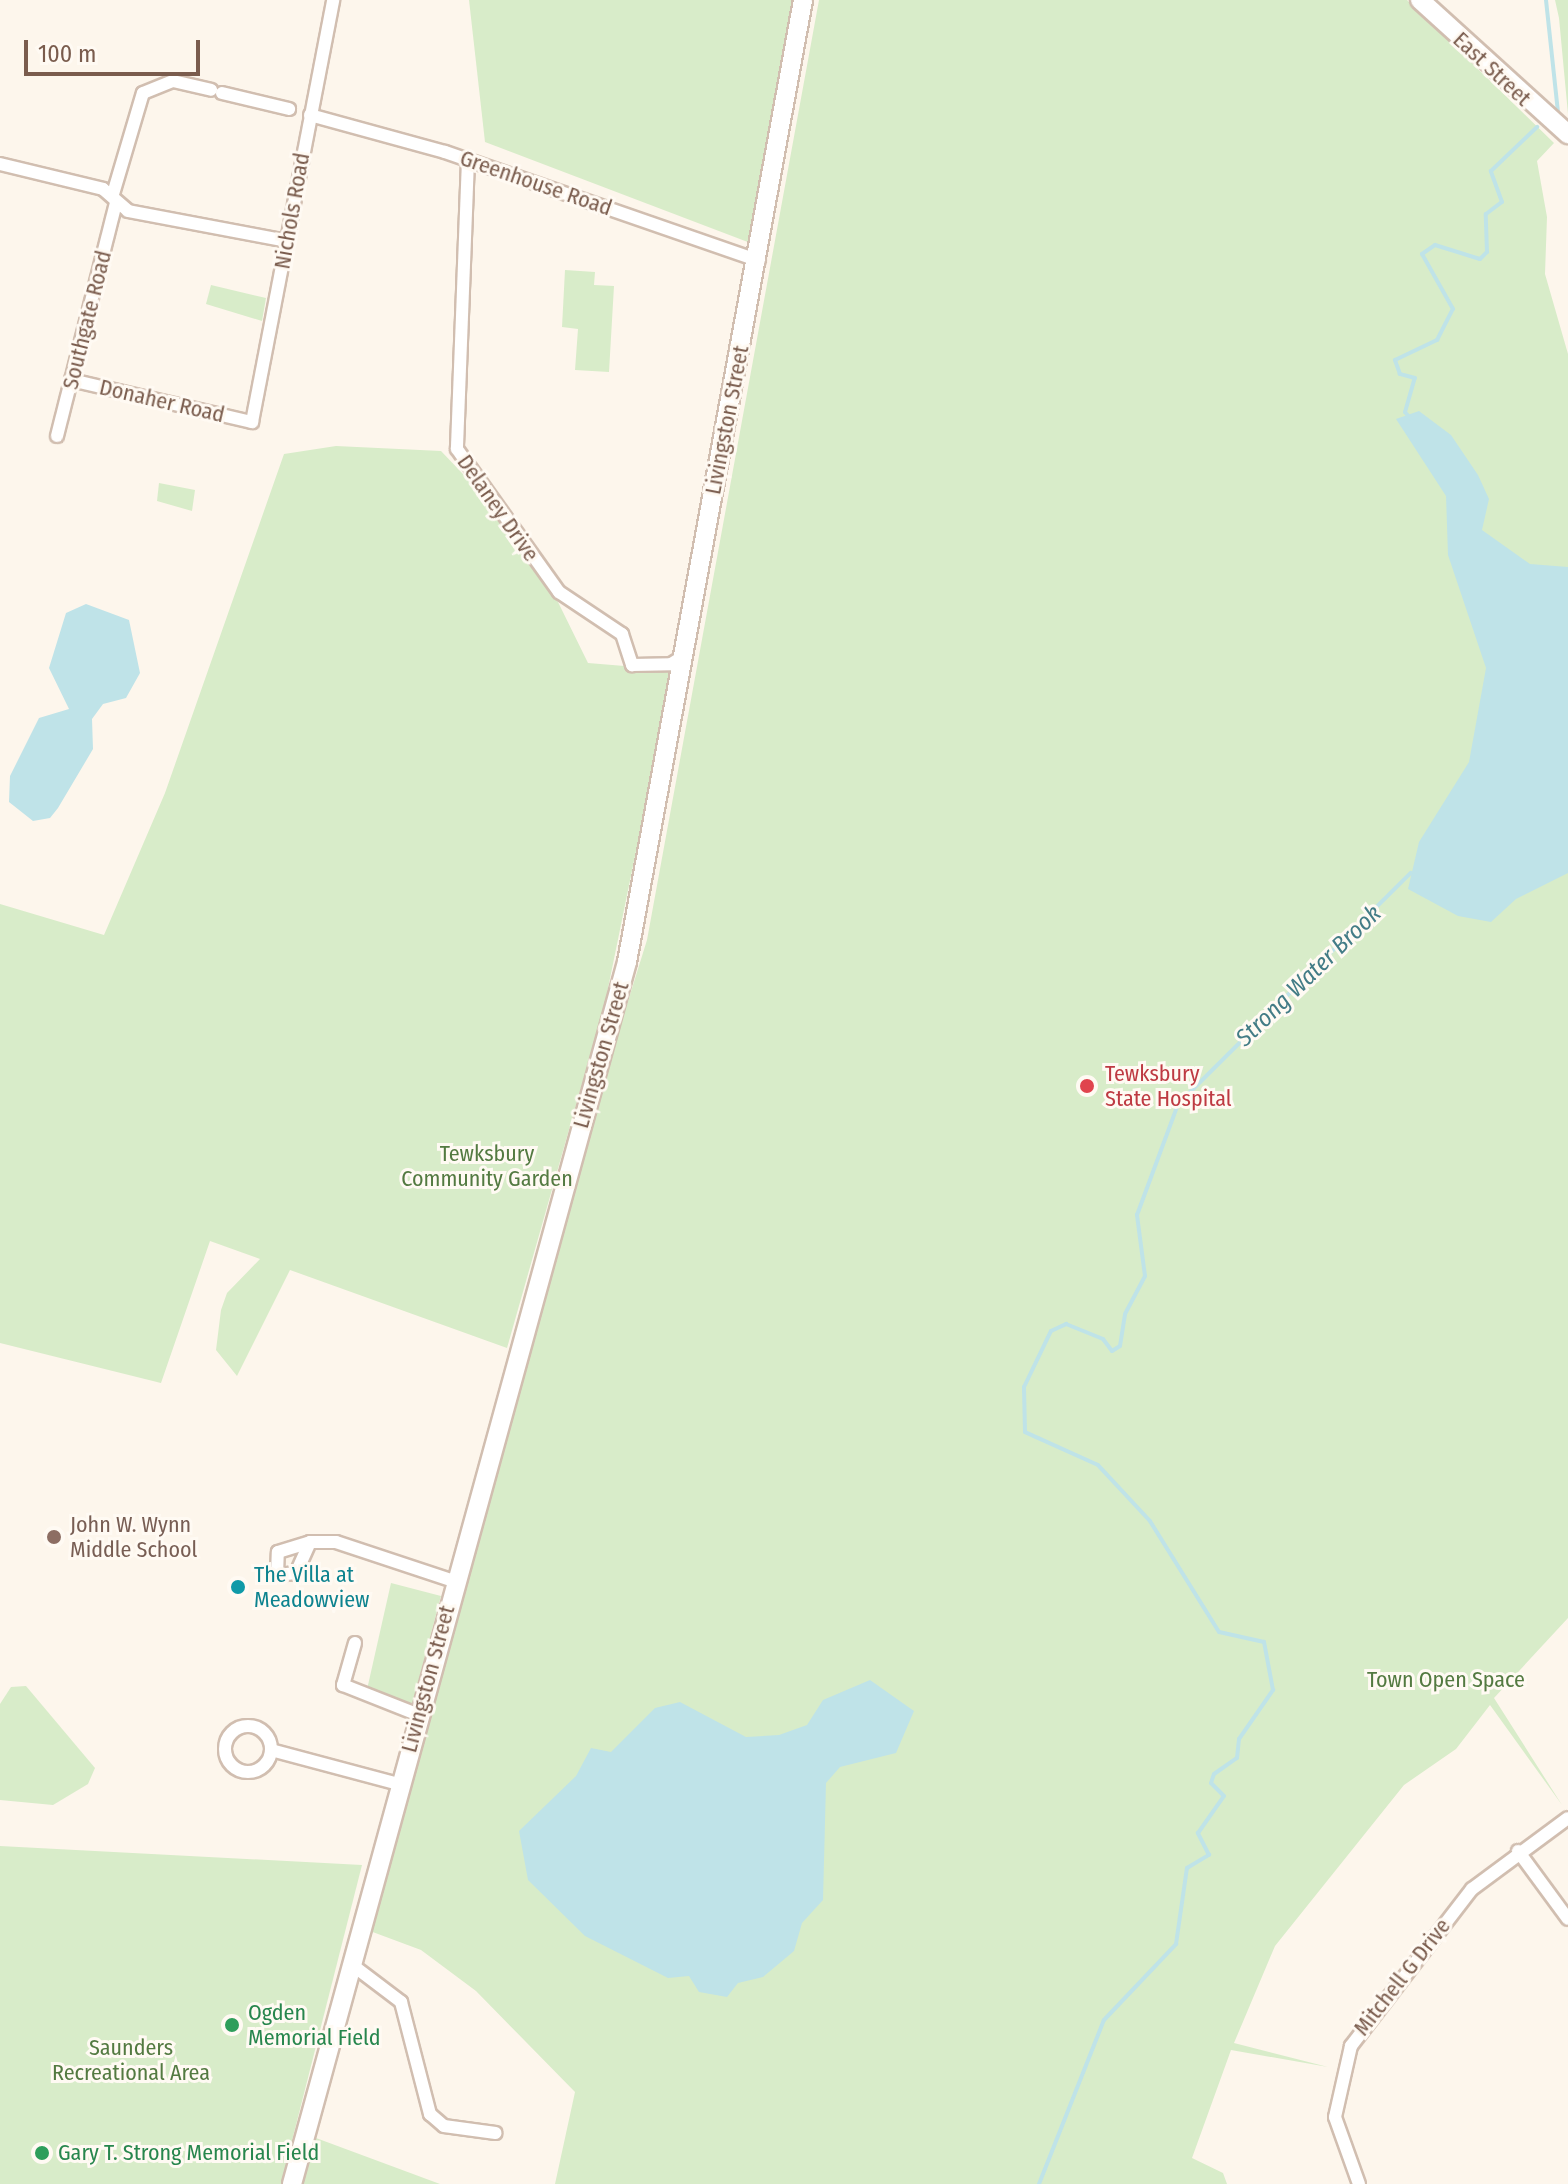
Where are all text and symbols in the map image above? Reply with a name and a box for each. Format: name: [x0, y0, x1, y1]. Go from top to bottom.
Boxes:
scale bar: [28, 24, 204, 74]
street label: East Street: [1448, 26, 1536, 112]
text: 100 m: [38, 40, 96, 68]
street label: Greenhouse Road: [457, 145, 615, 221]
street label: Nichols Road: [269, 151, 315, 271]
street label: Southgate Road: [57, 248, 117, 392]
street label: Livingston Street: [700, 343, 754, 497]
street label: Donaher Road: [97, 374, 227, 428]
street label: Delaney Drive: [452, 450, 544, 566]
water label: Strong Water Brook: [1230, 899, 1388, 1053]
street label: Livingston Street: [567, 979, 635, 1131]
place label: Tewksbury State Hospital: [1105, 1060, 1232, 1112]
marker: Tewksbury State Hospital: [1076, 1075, 1098, 1097]
park label: Tewksbury Community Garden: [401, 1140, 573, 1192]
place label: John W. Wynn Middle School: [70, 1511, 197, 1562]
marker: John W. Wynn Middle School: [45, 1528, 63, 1546]
place label: The Villa at Meadowview: [254, 1561, 369, 1612]
marker: The Villa at Meadowview: [229, 1578, 247, 1596]
street label: Livingston Street: [396, 1603, 460, 1755]
park label: Town Open Space: [1367, 1667, 1525, 1693]
street label: Mitchell G Drive: [1348, 1913, 1456, 2041]
place label: Ogden Memorial Field: [248, 1999, 381, 2050]
marker: Ogden Memorial Field: [223, 2016, 241, 2034]
park label: Saunders Recreational Area: [52, 2034, 210, 2086]
place label: Gary T. Strong Memorial Field: [58, 2140, 319, 2166]
marker: Gary T. Strong Memorial Field: [33, 2144, 51, 2162]

